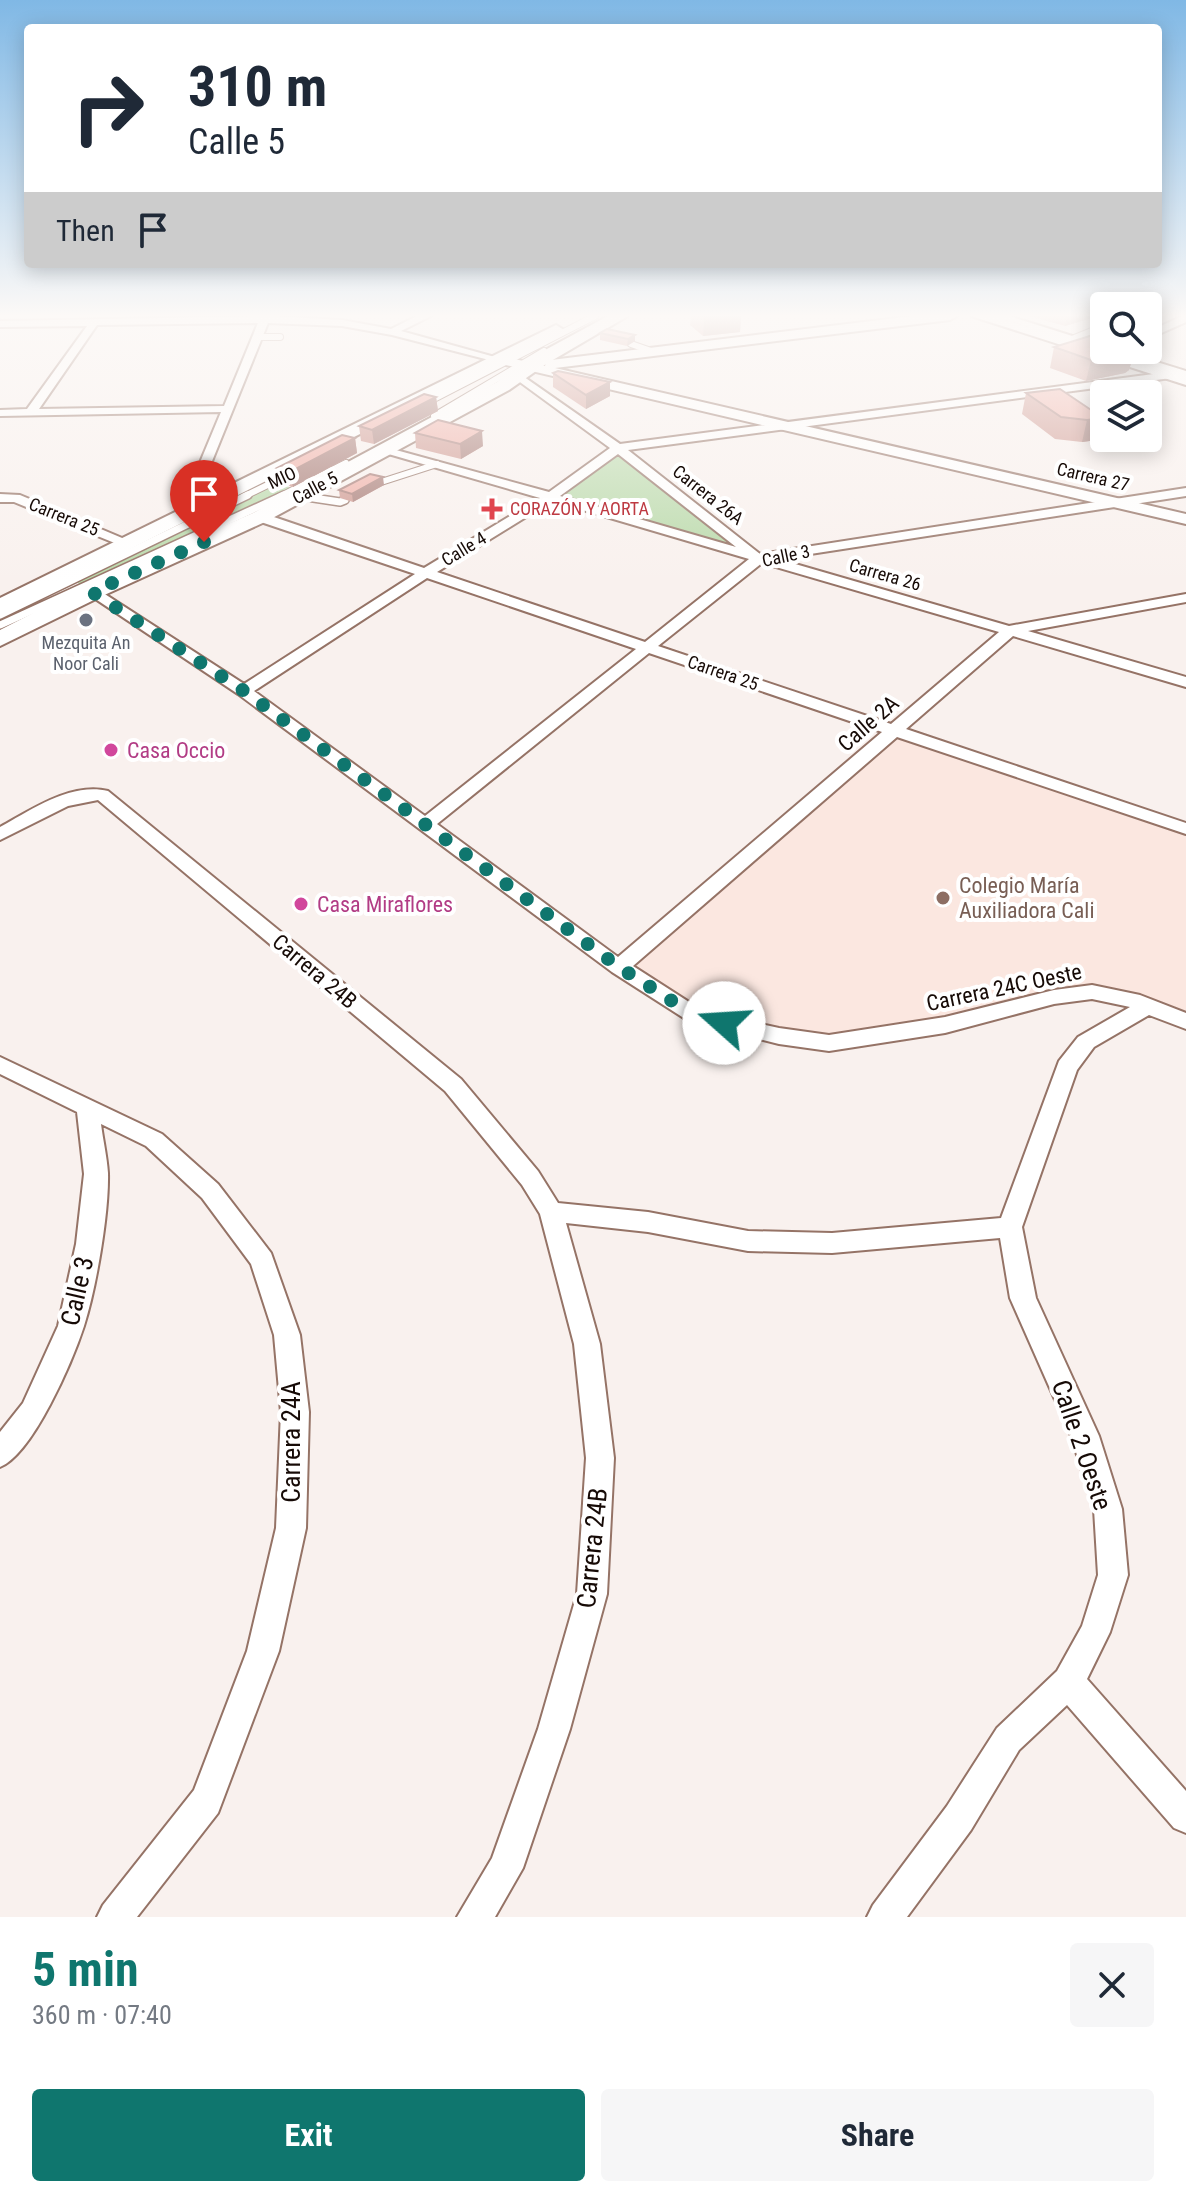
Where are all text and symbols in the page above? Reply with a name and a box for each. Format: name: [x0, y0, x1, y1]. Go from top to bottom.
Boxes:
text: 310 m: [188, 54, 327, 120]
icon: right: [56, 56, 160, 160]
text: Calle 5: [188, 121, 285, 163]
icon: arrive: [131, 208, 175, 252]
text: Then: [56, 213, 115, 248]
map controls: [1090, 292, 1162, 452]
button: search: [1090, 292, 1162, 364]
button: layers: [1090, 380, 1162, 452]
street label: Carrera 27: [1055, 458, 1131, 495]
pin: [170, 460, 238, 542]
street label: Carrera 26A: [669, 460, 748, 529]
street label: MIO: [264, 462, 299, 493]
street label: Calle 5: [288, 467, 341, 508]
icon: arrive: [182, 472, 226, 516]
street label: Carrera 25: [26, 493, 102, 540]
marker: CORAZÓN Y AORTA: [481, 498, 503, 520]
place label: CORAZÓN Y AORTA: [510, 498, 649, 519]
street label: Calle 4: [438, 527, 490, 570]
street label: Calle 3: [760, 540, 812, 571]
street label: Carrera 26: [847, 554, 923, 595]
marker: Mezquita An Noor Cali: [77, 611, 95, 629]
place label: Mezquita An Noor Cali: [42, 632, 130, 674]
street label: Carrera 25: [685, 651, 762, 694]
street label: Calle 2A: [833, 690, 904, 756]
place label: Casa Occio: [127, 738, 225, 763]
marker: Casa Occio: [102, 741, 120, 759]
place label: Colegio María Auxiliadora Cali: [959, 873, 1094, 923]
marker: Colegio María Auxiliadora Cali: [934, 889, 952, 907]
place label: Casa Miraflores: [317, 892, 453, 917]
marker: Casa Miraflores: [292, 895, 310, 913]
street label: Carrera 24B: [268, 929, 362, 1014]
street label: Carrera 24C Oeste: [924, 959, 1084, 1016]
position arrow: [682, 981, 766, 1065]
street label: Calle 3: [54, 1253, 100, 1329]
street label: Calle 2 Oeste: [1046, 1376, 1118, 1514]
street label: Carrera 24A: [276, 1381, 306, 1503]
street label: Carrera 24B: [571, 1486, 613, 1610]
text: 5 min: [32, 1941, 139, 1998]
button: close: [1070, 1943, 1154, 2027]
text: 360 m · 07:40: [32, 2000, 172, 2030]
button: Exit: [32, 2089, 585, 2181]
button: Share: [601, 2089, 1154, 2181]

